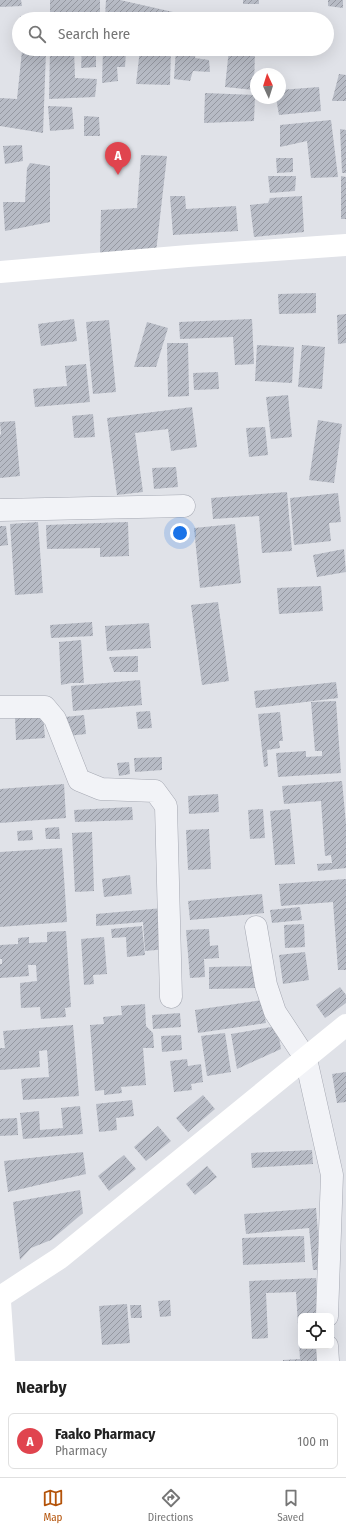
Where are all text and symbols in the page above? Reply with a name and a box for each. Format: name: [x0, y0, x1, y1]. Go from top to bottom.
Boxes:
search box: [12, 12, 334, 56]
icon: search: [26, 23, 48, 45]
text: Search here: [58, 25, 130, 43]
north arrow: [250, 68, 286, 104]
pin: A: [105, 142, 131, 175]
your location: [170, 523, 190, 543]
map controls: [298, 1313, 334, 1349]
button: locate: [298, 1313, 334, 1349]
text: Nearby: [16, 1377, 67, 1398]
text: Faako Pharmacy: [55, 1425, 155, 1443]
text: A: [26, 1434, 34, 1449]
text: 100 m: [297, 1434, 329, 1449]
text: Pharmacy: [55, 1443, 107, 1458]
tab: Map: [42, 1487, 64, 1524]
tab: Directions: [148, 1487, 193, 1524]
tab: Saved: [277, 1487, 304, 1524]

